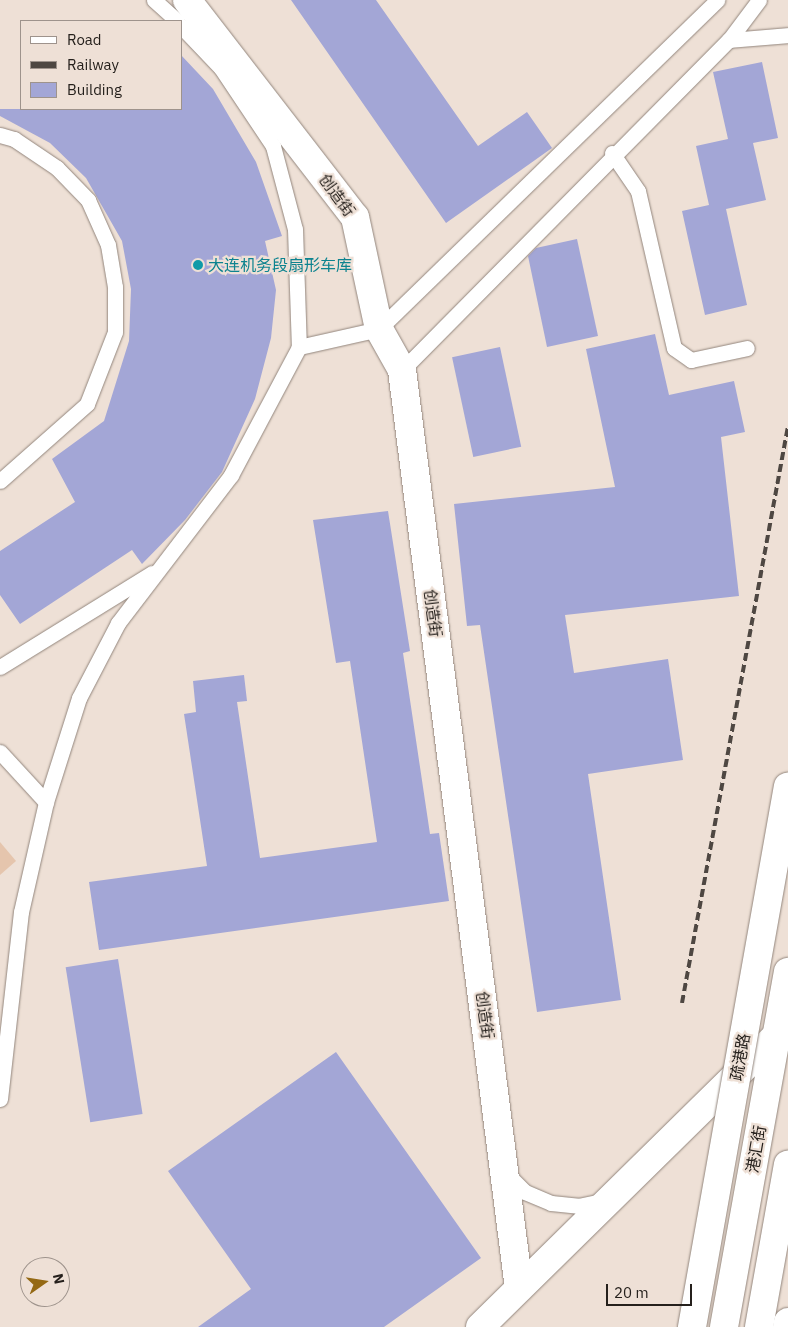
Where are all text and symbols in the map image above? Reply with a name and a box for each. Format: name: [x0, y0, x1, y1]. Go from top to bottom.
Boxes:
legend: [20, 20, 182, 110]
text: Road: [67, 30, 102, 49]
text: Railway: [67, 55, 119, 74]
text: Building: [67, 80, 122, 99]
street label: 创造街: [315, 170, 359, 220]
place label: 大连机务段扇形车库: [208, 255, 352, 275]
marker: 大连机务段扇形车库: [192, 259, 204, 271]
street label: 创造街: [421, 588, 445, 638]
street label: 创造街: [473, 990, 497, 1040]
street label: 疏港路: [726, 1032, 754, 1082]
street label: 港汇街: [742, 1124, 770, 1174]
north arrow: [20, 1257, 70, 1307]
text: N: [49, 1272, 69, 1286]
scale bar: [608, 1274, 694, 1306]
text: 20 m: [614, 1283, 649, 1302]

